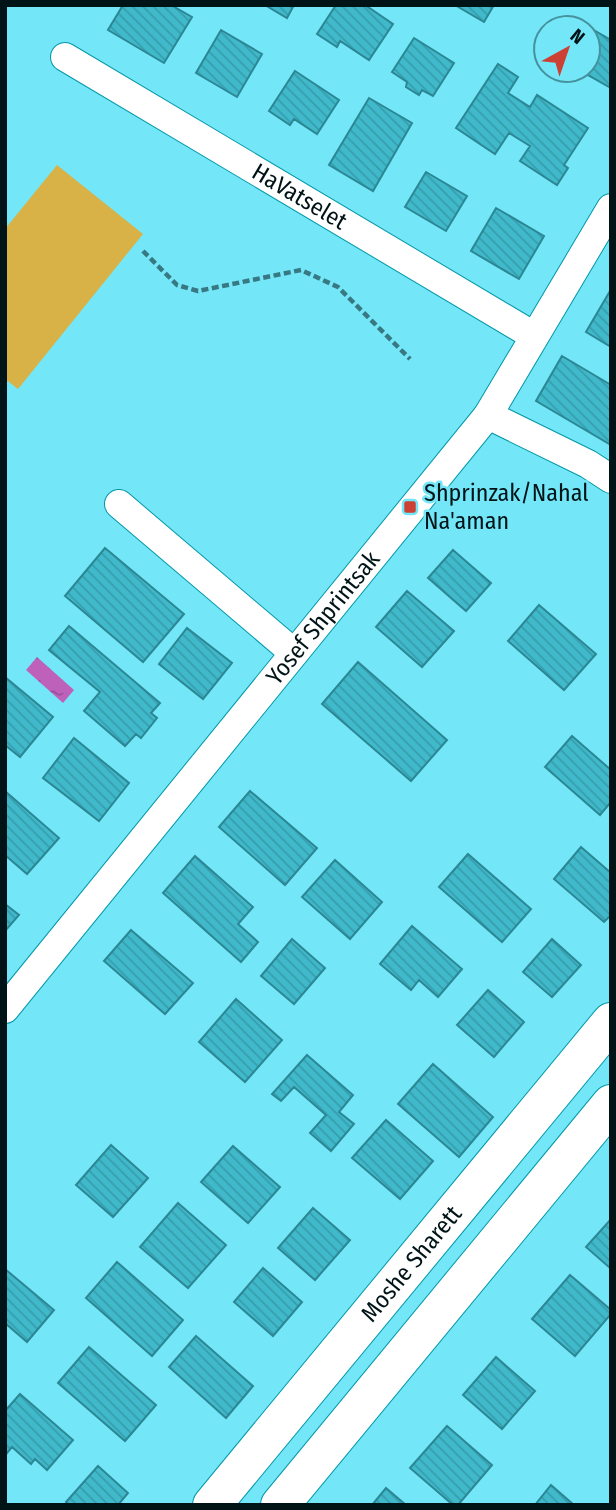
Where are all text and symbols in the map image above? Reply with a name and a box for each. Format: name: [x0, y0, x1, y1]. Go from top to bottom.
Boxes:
north arrow: [532, 14, 602, 84]
text: N: [566, 24, 589, 49]
street label: HaVatselet: [247, 158, 352, 236]
place label: Shprinzak/Nahal Na'aman: [424, 479, 589, 535]
marker: Shprinzak/Nahal Na'aman: [402, 499, 418, 515]
street label: Yosef Shprintsak: [260, 545, 386, 690]
street label: Moshe Sharett: [355, 1200, 467, 1327]

